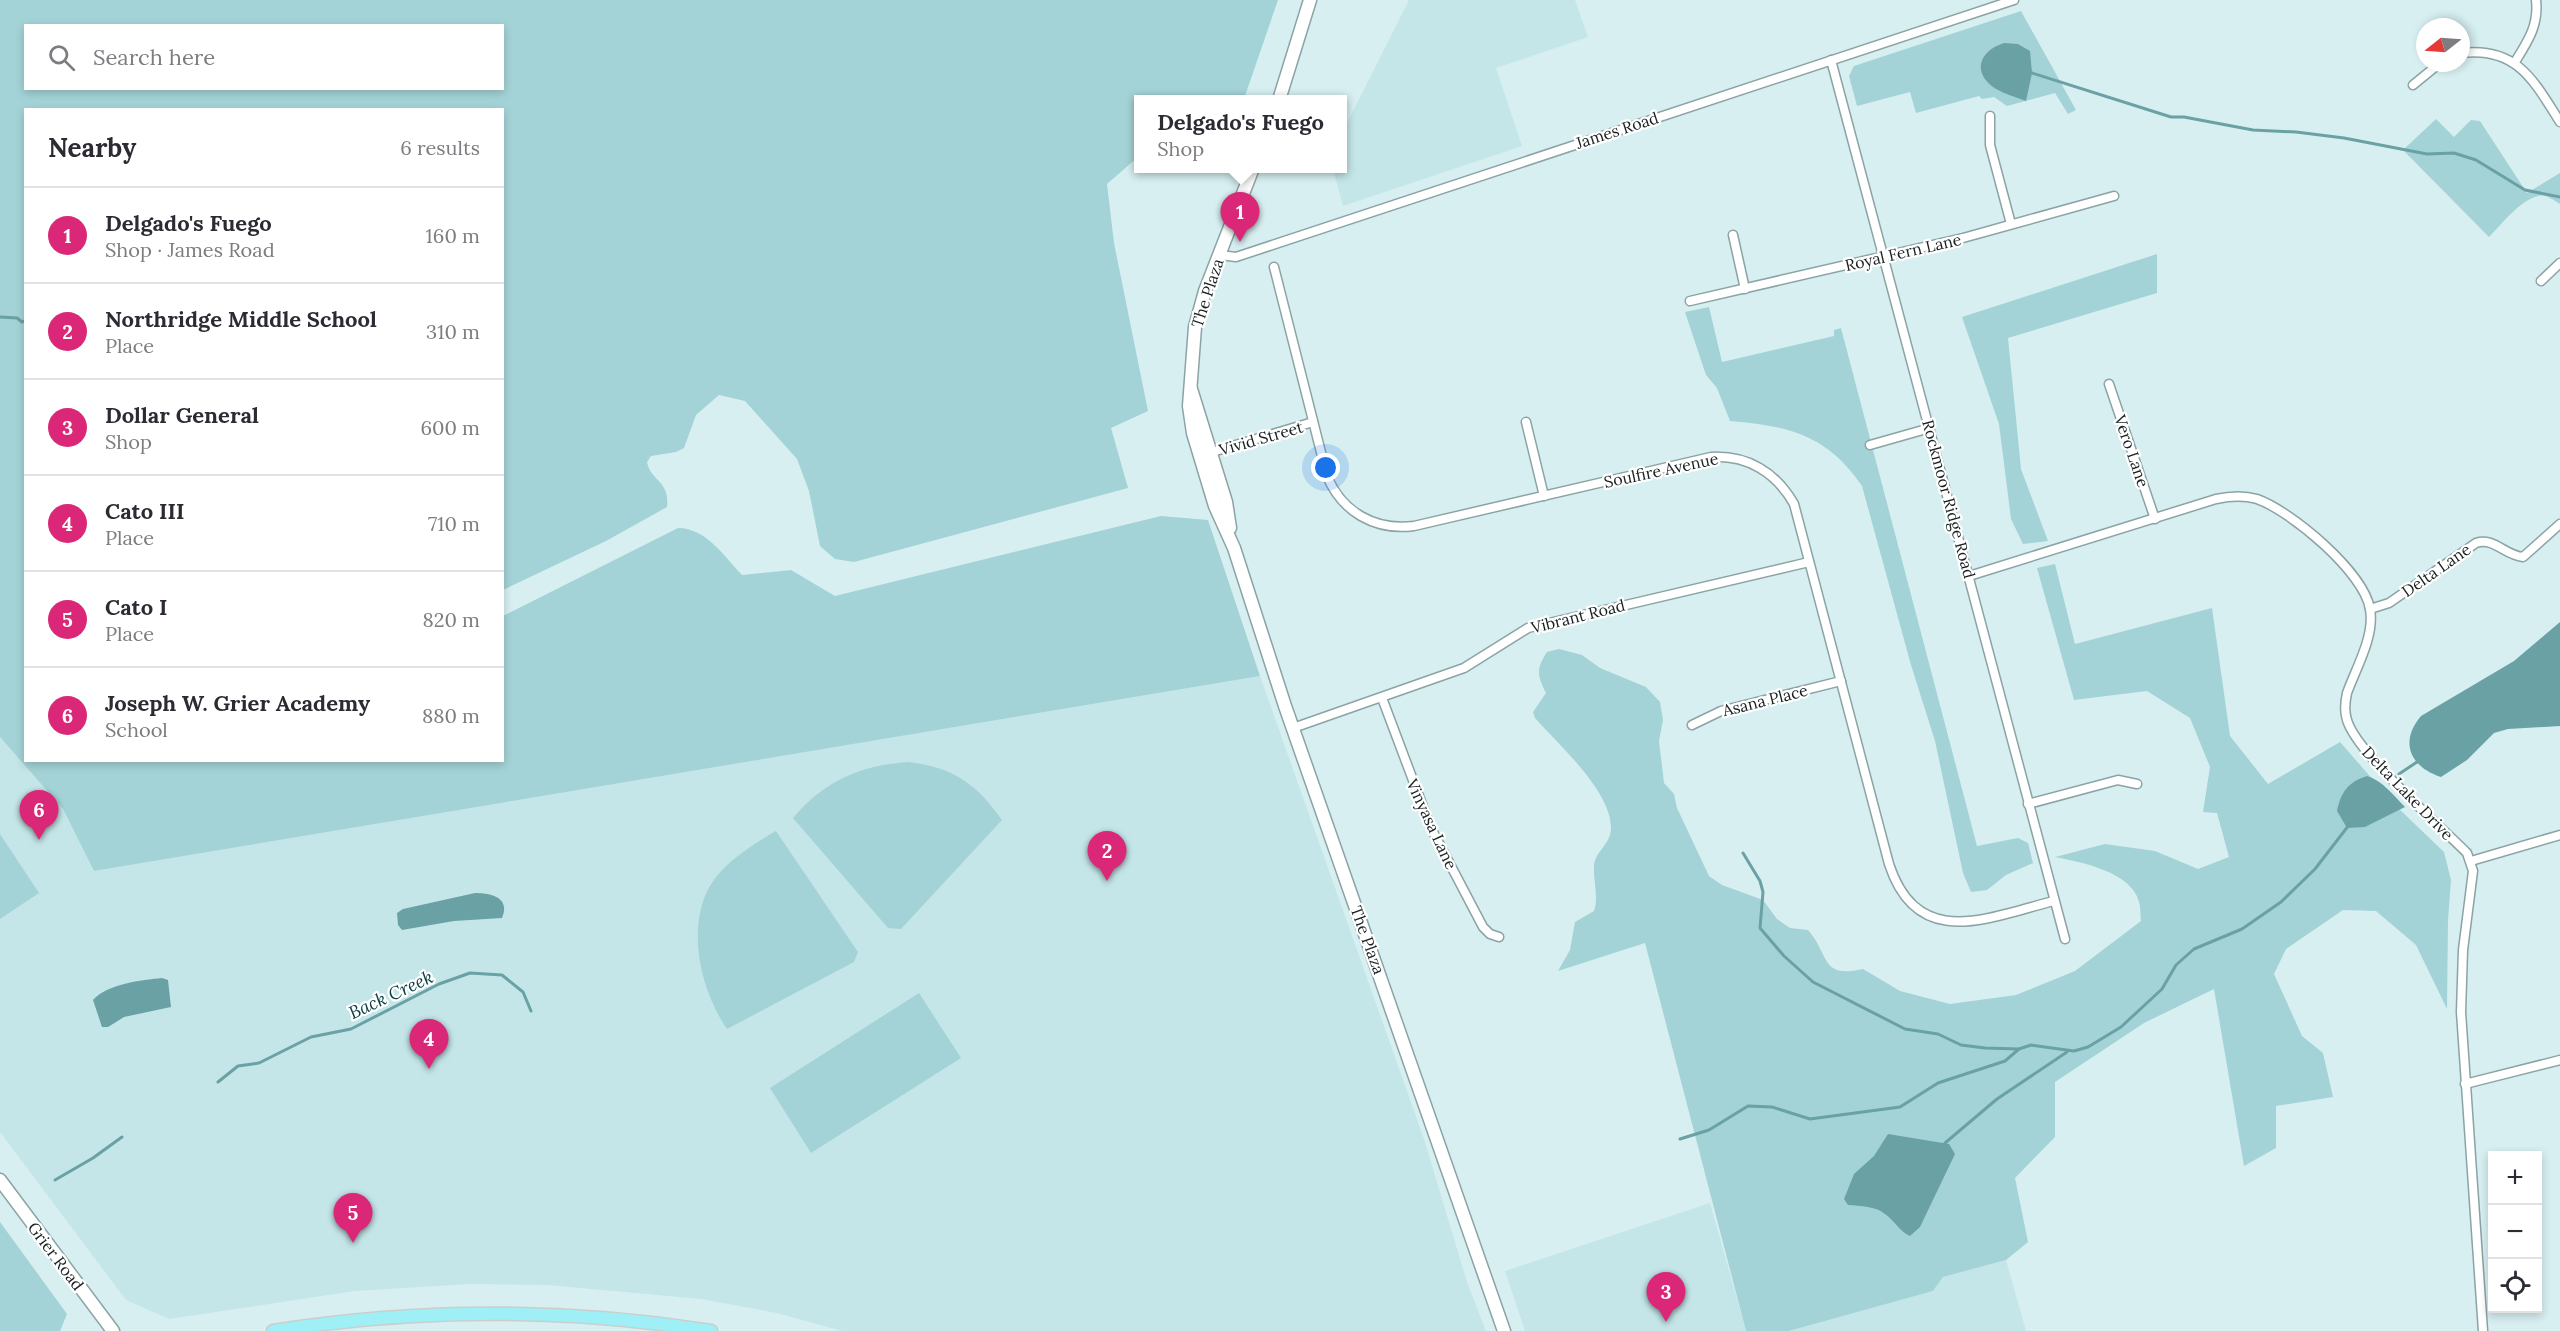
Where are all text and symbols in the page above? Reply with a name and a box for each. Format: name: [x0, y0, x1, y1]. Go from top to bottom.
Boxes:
north arrow: [2416, 18, 2470, 72]
search box: [24, 24, 504, 90]
icon: search: [45, 41, 78, 74]
text: Search here: [93, 43, 215, 71]
popup: [1134, 95, 1347, 173]
street label: James Road: [1572, 107, 1661, 153]
text: Delgado's Fuego: [1157, 108, 1324, 136]
text: Nearby: [48, 131, 136, 164]
text: 6 results: [400, 135, 480, 160]
text: Shop: [1157, 136, 1204, 161]
pin: 1: [1220, 192, 1260, 242]
text: Delgado's Fuego: [105, 209, 272, 237]
text: 1: [63, 223, 72, 248]
text: 160 m: [426, 223, 480, 248]
street label: Royal Fern Lane: [1843, 229, 1963, 275]
text: Shop · James Road: [105, 237, 275, 262]
street label: The Plaza: [1186, 256, 1228, 330]
text: Northridge Middle School: [105, 305, 377, 333]
text: 2: [62, 319, 73, 344]
text: 310 m: [426, 319, 480, 344]
text: Place: [105, 333, 154, 358]
text: Dollar General: [105, 401, 259, 429]
street label: Vero Lane: [2110, 411, 2154, 490]
text: 3: [62, 415, 73, 440]
text: 600 m: [420, 415, 480, 440]
street label: Vivid Street: [1216, 416, 1306, 460]
street label: Rockmoor Ridge Road: [1918, 417, 1980, 581]
text: Shop: [105, 429, 152, 454]
street label: Soulfire Avenue: [1602, 448, 1720, 492]
your location: [1311, 453, 1340, 482]
text: Cato III: [105, 497, 184, 525]
text: 4: [62, 511, 73, 536]
text: 710 m: [428, 511, 480, 536]
text: Place: [105, 525, 154, 550]
street label: Delta Lane: [2398, 539, 2475, 601]
text: Cato I: [105, 593, 167, 621]
street label: Vibrant Road: [1528, 595, 1627, 638]
text: 5: [62, 607, 73, 632]
text: 820 m: [422, 607, 480, 632]
text: Place: [105, 621, 154, 646]
street label: Asana Place: [1719, 680, 1810, 720]
text: Joseph W. Grier Academy: [105, 689, 370, 717]
text: 6: [62, 703, 73, 728]
text: 880 m: [422, 703, 480, 728]
text: School: [105, 717, 168, 742]
street label: Delta Lake Drive: [2358, 742, 2458, 844]
street label: Vinyasa Lane: [1402, 775, 1462, 873]
pin: 6: [20, 790, 58, 840]
pin: 2: [1088, 832, 1126, 881]
street label: The Plaza: [1346, 903, 1390, 977]
water label: Back Creek: [345, 965, 437, 1024]
pin: 4: [410, 1020, 448, 1069]
map controls: [2488, 1151, 2542, 1313]
button: +: [2488, 1151, 2542, 1205]
pin: 5: [334, 1194, 372, 1243]
button: −: [2488, 1205, 2542, 1259]
street label: Grier Road: [24, 1218, 88, 1295]
button: locate: [2488, 1259, 2542, 1313]
pin: 3: [1646, 1272, 1686, 1322]

